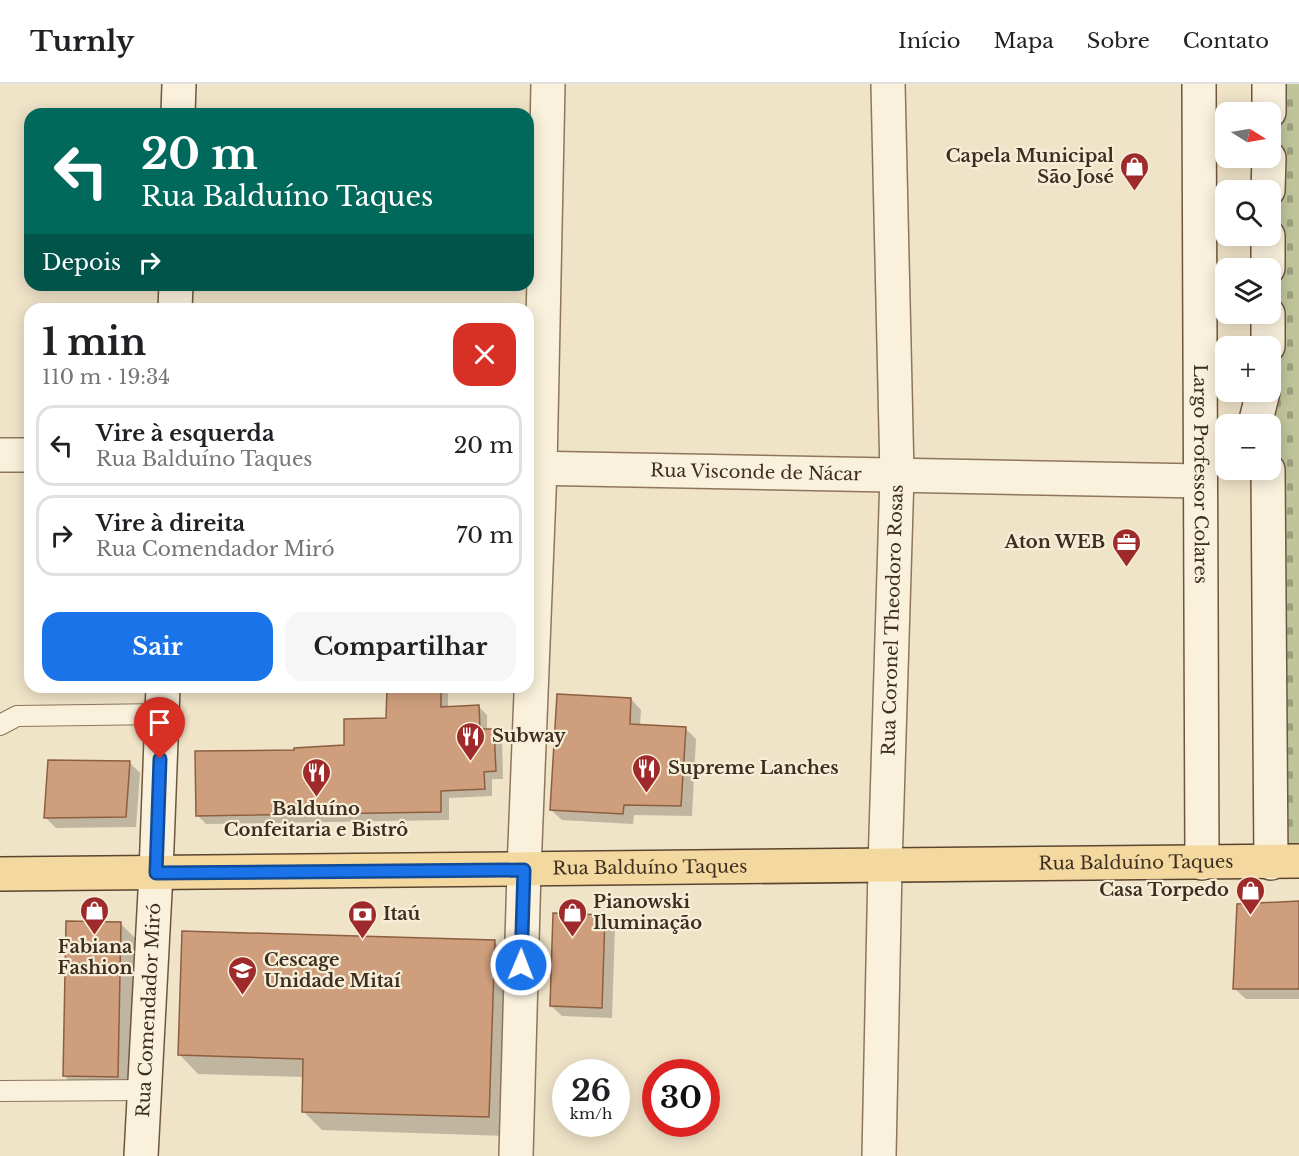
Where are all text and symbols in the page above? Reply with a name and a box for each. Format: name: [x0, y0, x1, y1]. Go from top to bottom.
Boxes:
text: Turnly: [30, 24, 134, 59]
text: Início: [898, 28, 960, 54]
text: Mapa: [993, 28, 1054, 54]
text: Sobre: [1087, 28, 1150, 54]
text: Contato: [1183, 28, 1269, 54]
north arrow: [1215, 102, 1281, 168]
map controls: [1215, 102, 1281, 480]
text: 20 m: [141, 128, 258, 180]
icon: left: [42, 132, 120, 210]
place label: Capela Municipal São José: [946, 145, 1115, 188]
shop icon: Capela Municipal São José: [1119, 150, 1151, 192]
text: Rua Balduíno Taques: [141, 180, 433, 213]
button: search: [1215, 180, 1281, 246]
icon: right: [133, 246, 166, 279]
text: Depois: [42, 249, 121, 276]
button: layers: [1215, 258, 1281, 324]
text: 1 min: [42, 320, 146, 365]
button: close: [453, 323, 516, 386]
button: +: [1215, 336, 1281, 402]
street label: Largo Professor Colares: [1189, 364, 1212, 584]
text: 110 m · 19:34: [42, 365, 170, 389]
button: −: [1215, 414, 1281, 480]
text: Vire à esquerda: [96, 420, 275, 447]
icon: left: [45, 429, 78, 462]
text: 20 m: [454, 432, 513, 459]
text: Rua Balduíno Taques: [96, 447, 312, 471]
street label: Rua Visconde de Nácar: [650, 459, 862, 485]
street label: Rua Coronel Theodoro Rosas: [877, 484, 908, 756]
text: Vire à direita: [96, 510, 245, 537]
icon: right: [45, 519, 78, 552]
text: 70 m: [456, 522, 513, 549]
office icon: Aton WEB: [1110, 526, 1142, 568]
place label: Aton WEB: [1004, 531, 1105, 553]
text: Rua Comendador Miró: [96, 537, 335, 561]
button: Sair: [42, 612, 273, 681]
button: Compartilhar: [285, 612, 516, 681]
pin: [134, 697, 185, 759]
icon: arrive: [143, 706, 176, 739]
restaurant icon: Subway: [455, 720, 487, 762]
place label: Subway: [492, 725, 566, 747]
restaurant icon: Supreme Lanches: [631, 752, 663, 794]
restaurant icon: Balduíno Confeitaria e Bistrô: [300, 756, 332, 798]
place label: Supreme Lanches: [668, 757, 839, 779]
place label: Balduíno Confeitaria e Bistrô: [224, 798, 408, 841]
street label: Rua Balduíno Taques: [1038, 851, 1234, 875]
street label: Rua Balduíno Taques: [552, 856, 748, 879]
shop icon: Casa Torpedo: [1234, 874, 1266, 916]
place label: Casa Torpedo: [1099, 879, 1229, 901]
place label: Pianowski Iluminação: [593, 891, 702, 934]
shop icon: Fabiana Fashion: [79, 894, 111, 936]
shop icon: Pianowski Iluminação: [556, 896, 588, 938]
bank icon: Itaú: [346, 898, 378, 940]
street label: Rua Comendador Miró: [132, 902, 165, 1118]
place label: Itaú: [383, 903, 421, 925]
position arrow: [489, 933, 553, 997]
place label: Fabiana Fashion: [58, 936, 133, 979]
place label: Cescage Unidade Mitaí: [264, 949, 401, 992]
school or university icon: Cescage Unidade Mitaí: [227, 954, 259, 996]
speed limit sign: 30: [642, 1059, 720, 1137]
text: 26: [571, 1072, 611, 1109]
text: km/h: [570, 1104, 612, 1123]

